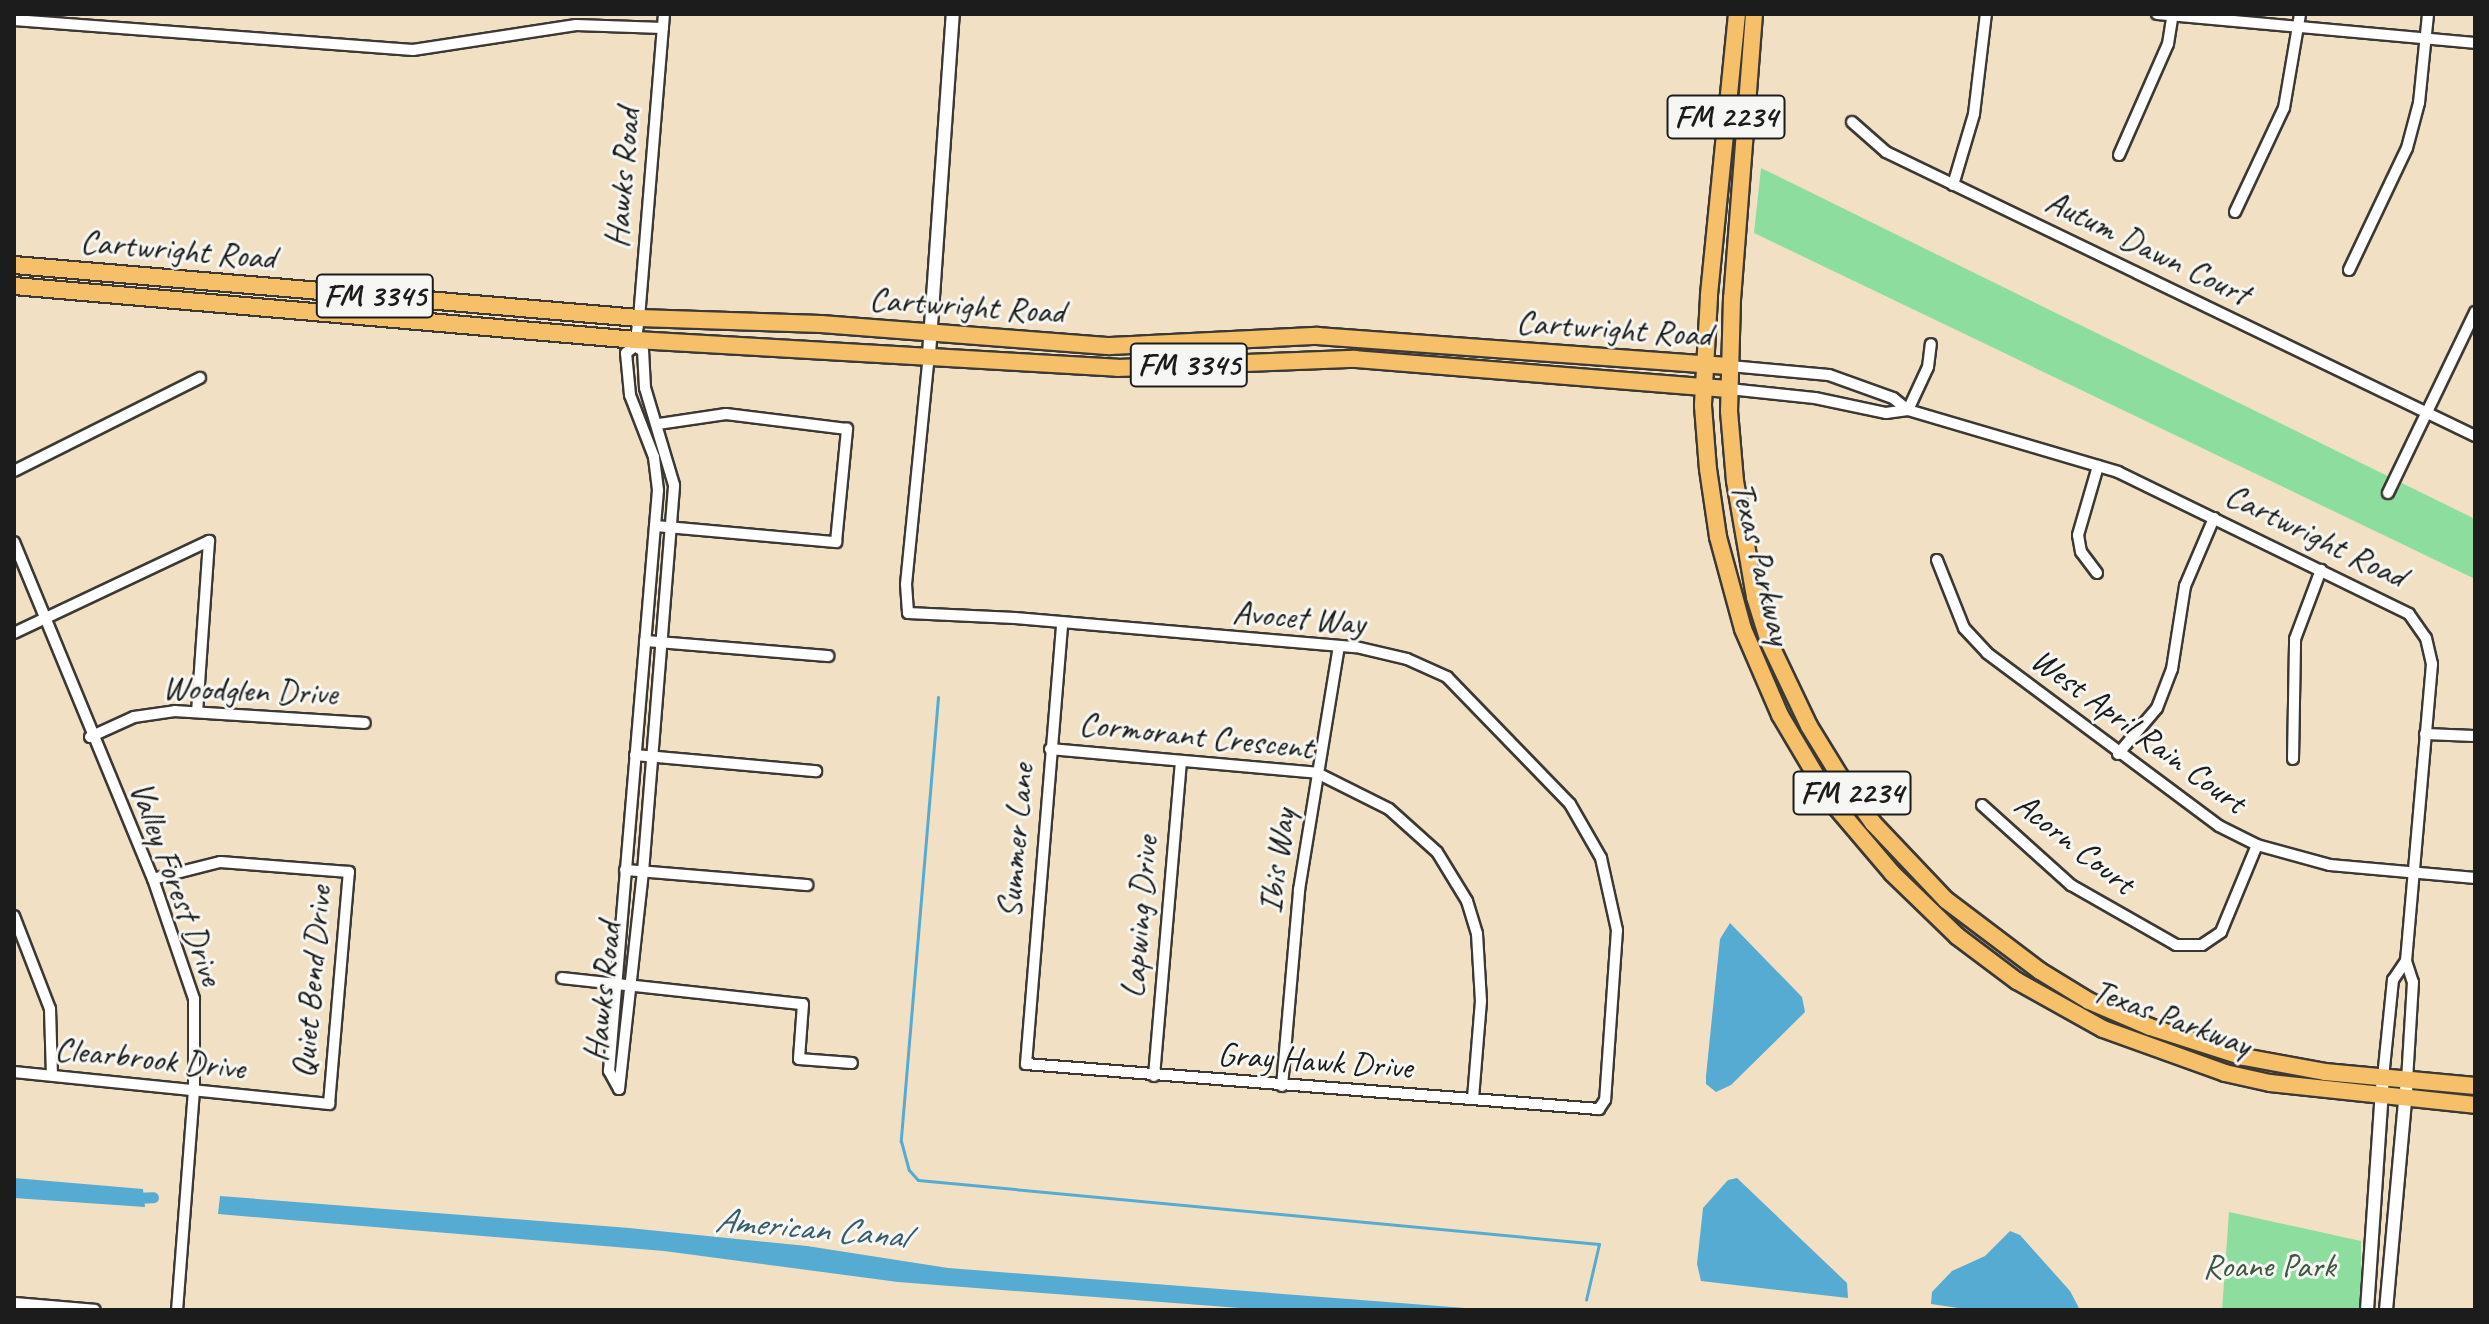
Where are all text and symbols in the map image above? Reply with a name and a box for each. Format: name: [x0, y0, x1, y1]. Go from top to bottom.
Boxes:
road number: FM 2234: [1666, 89, 1786, 145]
street label: Hawks Road: [596, 106, 648, 250]
street label: Autum Dawn Court: [2039, 180, 2257, 314]
street label: Cartwright Road: [79, 220, 277, 278]
road number: FM 3345: [315, 268, 435, 324]
street label: Cartwright Road: [869, 278, 1065, 332]
street label: Cartwright Road: [1516, 301, 1712, 355]
road number: FM 3345: [1129, 337, 1249, 393]
street label: Cartwright Road: [2220, 474, 2412, 596]
street label: Texas Parkway: [1722, 478, 1802, 648]
street label: Avocet Way: [1231, 591, 1367, 643]
street label: West April Rain Court: [2023, 638, 2255, 822]
street label: Woodglen Drive: [162, 667, 338, 713]
street label: Cormorant Crescent: [1077, 702, 1315, 768]
street label: Summer Lane: [988, 762, 1042, 920]
road number: FM 2234: [1792, 765, 1912, 821]
street label: Valley Forest Drive: [121, 775, 233, 991]
street label: Acorn Court: [2007, 784, 2143, 902]
street label: Ibis Way: [1248, 806, 1304, 916]
street label: Lapwing Drive: [1112, 834, 1166, 1000]
street label: Quiet Bend Drive: [282, 884, 340, 1080]
street label: Hawks Road: [574, 920, 630, 1064]
street label: Texas Parkway: [2087, 970, 2257, 1064]
street label: Clearbrook Drive: [53, 1028, 247, 1088]
street label: Gray Hawk Drive: [1216, 1033, 1414, 1087]
water label: American Canal: [713, 1198, 909, 1258]
park label: Roane Park: [2203, 1246, 2335, 1286]

